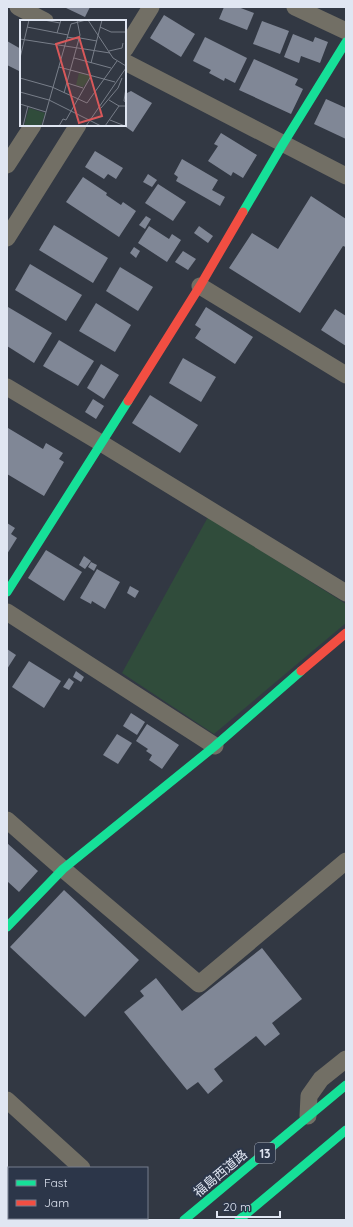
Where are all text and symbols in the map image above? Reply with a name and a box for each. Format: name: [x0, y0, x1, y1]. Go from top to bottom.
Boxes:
inset map: [20, 20, 126, 126]
road number: 13: [255, 1143, 275, 1163]
street label: 福島西道路: [190, 1146, 250, 1200]
legend: [8, 1167, 148, 1219]
text: Fast: [44, 1175, 68, 1190]
scale bar: [217, 1193, 280, 1219]
text: Jam: [44, 1195, 69, 1210]
text: 20 m: [223, 1199, 251, 1214]

